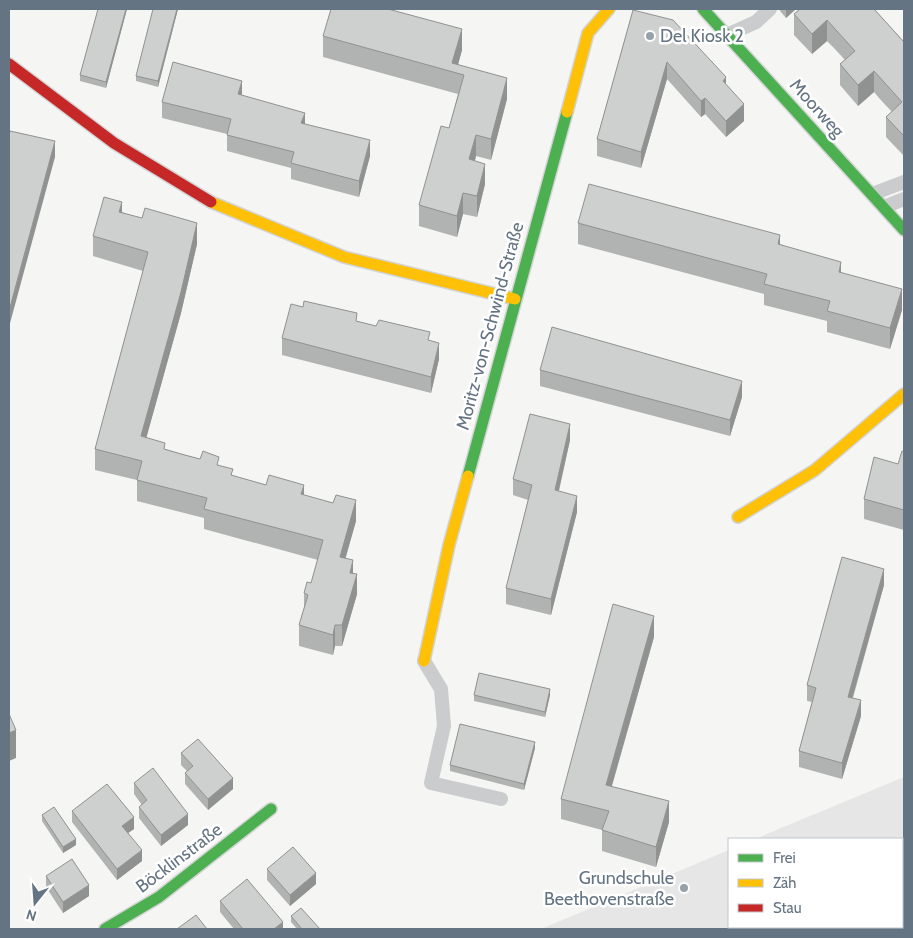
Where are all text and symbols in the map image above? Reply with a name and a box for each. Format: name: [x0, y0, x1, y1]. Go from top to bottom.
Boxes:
place label: Del Kiosk 2: [660, 25, 744, 47]
marker: Del Kiosk 2: [644, 30, 656, 42]
street label: Moorweg: [785, 74, 850, 143]
street label: Moritz-von-Schwind-Straße: [452, 220, 528, 432]
street label: Böcklinstraße: [132, 818, 226, 898]
legend: [728, 838, 903, 928]
text: Frei: [773, 849, 796, 867]
place label: Grundschule Beethovenstraße: [544, 867, 674, 910]
text: Zäh: [773, 874, 796, 892]
north arrow: [10, 878, 60, 928]
marker: Grundschule Beethovenstraße: [678, 882, 690, 894]
text: Stau: [773, 899, 802, 917]
text: N: [24, 905, 39, 925]

